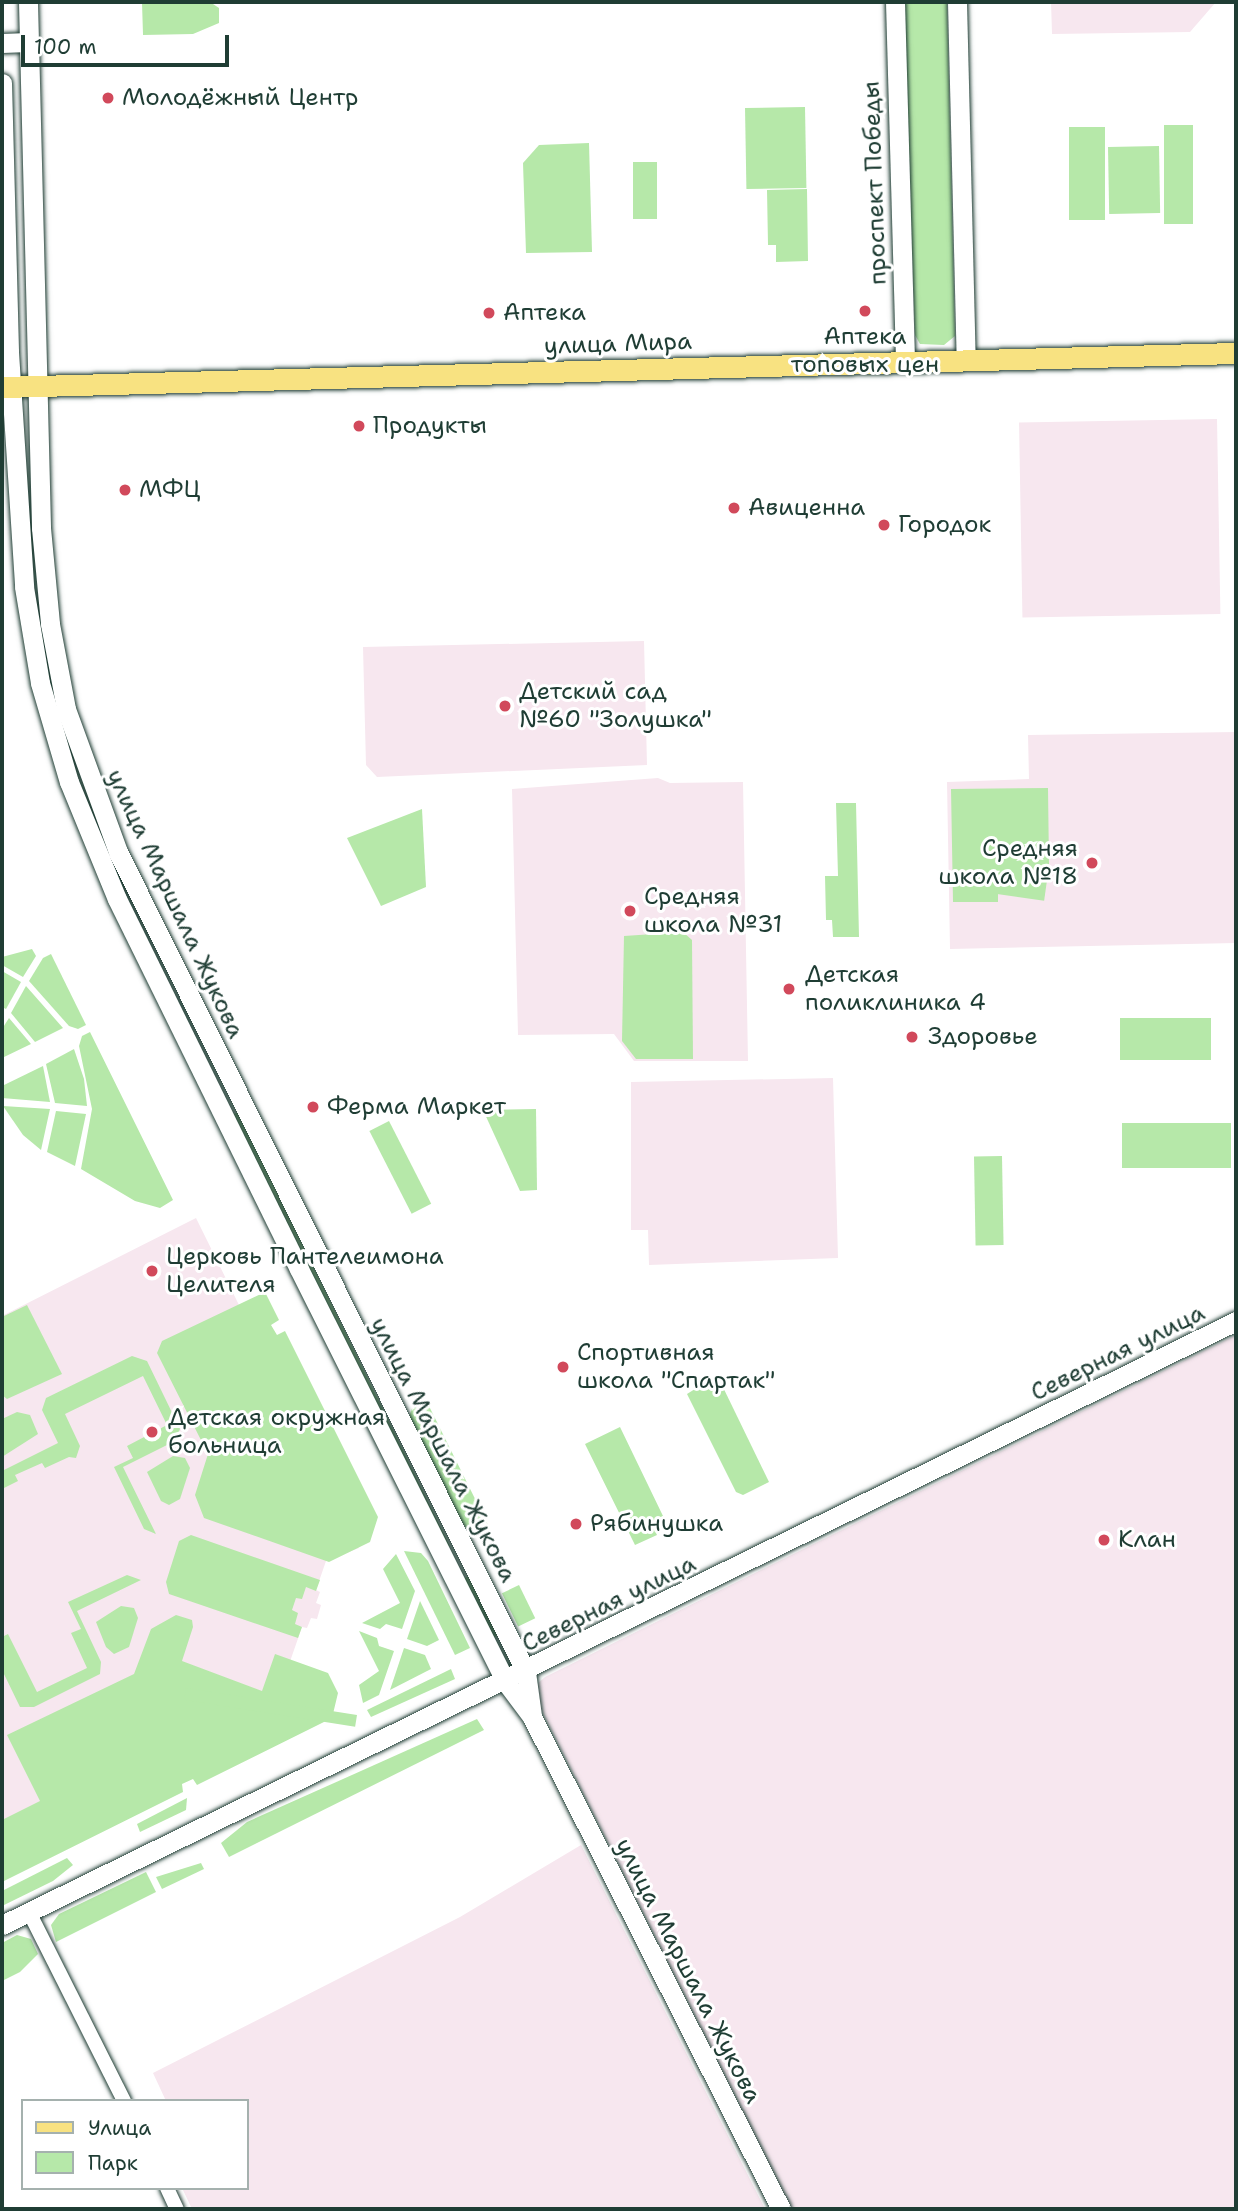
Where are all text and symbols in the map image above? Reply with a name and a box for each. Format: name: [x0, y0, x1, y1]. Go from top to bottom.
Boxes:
scale bar: [24, 21, 233, 65]
text: 100 m: [34, 33, 97, 61]
street label: проспект Победы: [857, 81, 893, 285]
place label: Молодёжный Центр: [122, 84, 359, 112]
marker: Молодёжный Центр: [100, 90, 116, 106]
place label: Аптека: [503, 299, 586, 327]
marker: Аптека топовых цен: [857, 303, 873, 319]
marker: Аптека: [481, 305, 497, 321]
place label: Аптека топовых цен: [791, 323, 939, 379]
street label: улица Мира: [544, 327, 692, 361]
place label: Продукты: [373, 412, 487, 440]
marker: Продукты: [351, 418, 367, 434]
place label: МФЦ: [139, 476, 200, 504]
marker: МФЦ: [117, 482, 133, 498]
place label: Авиценна: [748, 494, 865, 522]
marker: Авиценна: [726, 500, 742, 516]
place label: Городок: [898, 511, 991, 539]
marker: Городок: [876, 517, 892, 533]
place label: Детский сад №60 "Золушка": [519, 678, 712, 734]
marker: Детский сад №60 "Золушка": [497, 698, 513, 714]
street label: улица Маршала Жукова: [100, 765, 250, 1043]
place label: Средняя школа №18: [938, 835, 1078, 891]
marker: Средняя школа №18: [1084, 855, 1100, 871]
place label: Средняя школа №31: [644, 883, 783, 939]
marker: Средняя школа №31: [622, 903, 638, 919]
place label: Детская поликлиника 4: [805, 961, 986, 1017]
marker: Детская поликлиника 4: [779, 979, 799, 999]
place label: Здоровье: [928, 1023, 1038, 1051]
marker: Здоровье: [902, 1027, 922, 1047]
place label: Ферма Маркет: [327, 1093, 506, 1121]
marker: Ферма Маркет: [305, 1099, 321, 1115]
place label: Церковь Пантелеимона Целителя: [166, 1243, 444, 1299]
marker: Церковь Пантелеимона Целителя: [144, 1263, 160, 1279]
street label: Северная улица: [1026, 1298, 1210, 1408]
street label: улица Маршала Жукова: [364, 1313, 522, 1587]
place label: Спортивная школа "Спартак": [577, 1339, 776, 1395]
marker: Спортивная школа "Спартак": [555, 1359, 571, 1375]
place label: Детская окружная больница: [168, 1404, 385, 1460]
marker: Детская окружная больница: [142, 1422, 162, 1442]
place label: Рябинушка: [590, 1510, 723, 1538]
marker: Рябинушка: [568, 1516, 584, 1532]
place label: Клан: [1118, 1526, 1176, 1554]
marker: Клан: [1096, 1532, 1112, 1548]
street label: Северная улица: [517, 1549, 701, 1659]
street label: улица Маршала Жукова: [609, 1834, 767, 2108]
legend: [21, 2099, 248, 2190]
text: Улица: [88, 2114, 151, 2142]
text: Парк: [88, 2149, 138, 2177]

